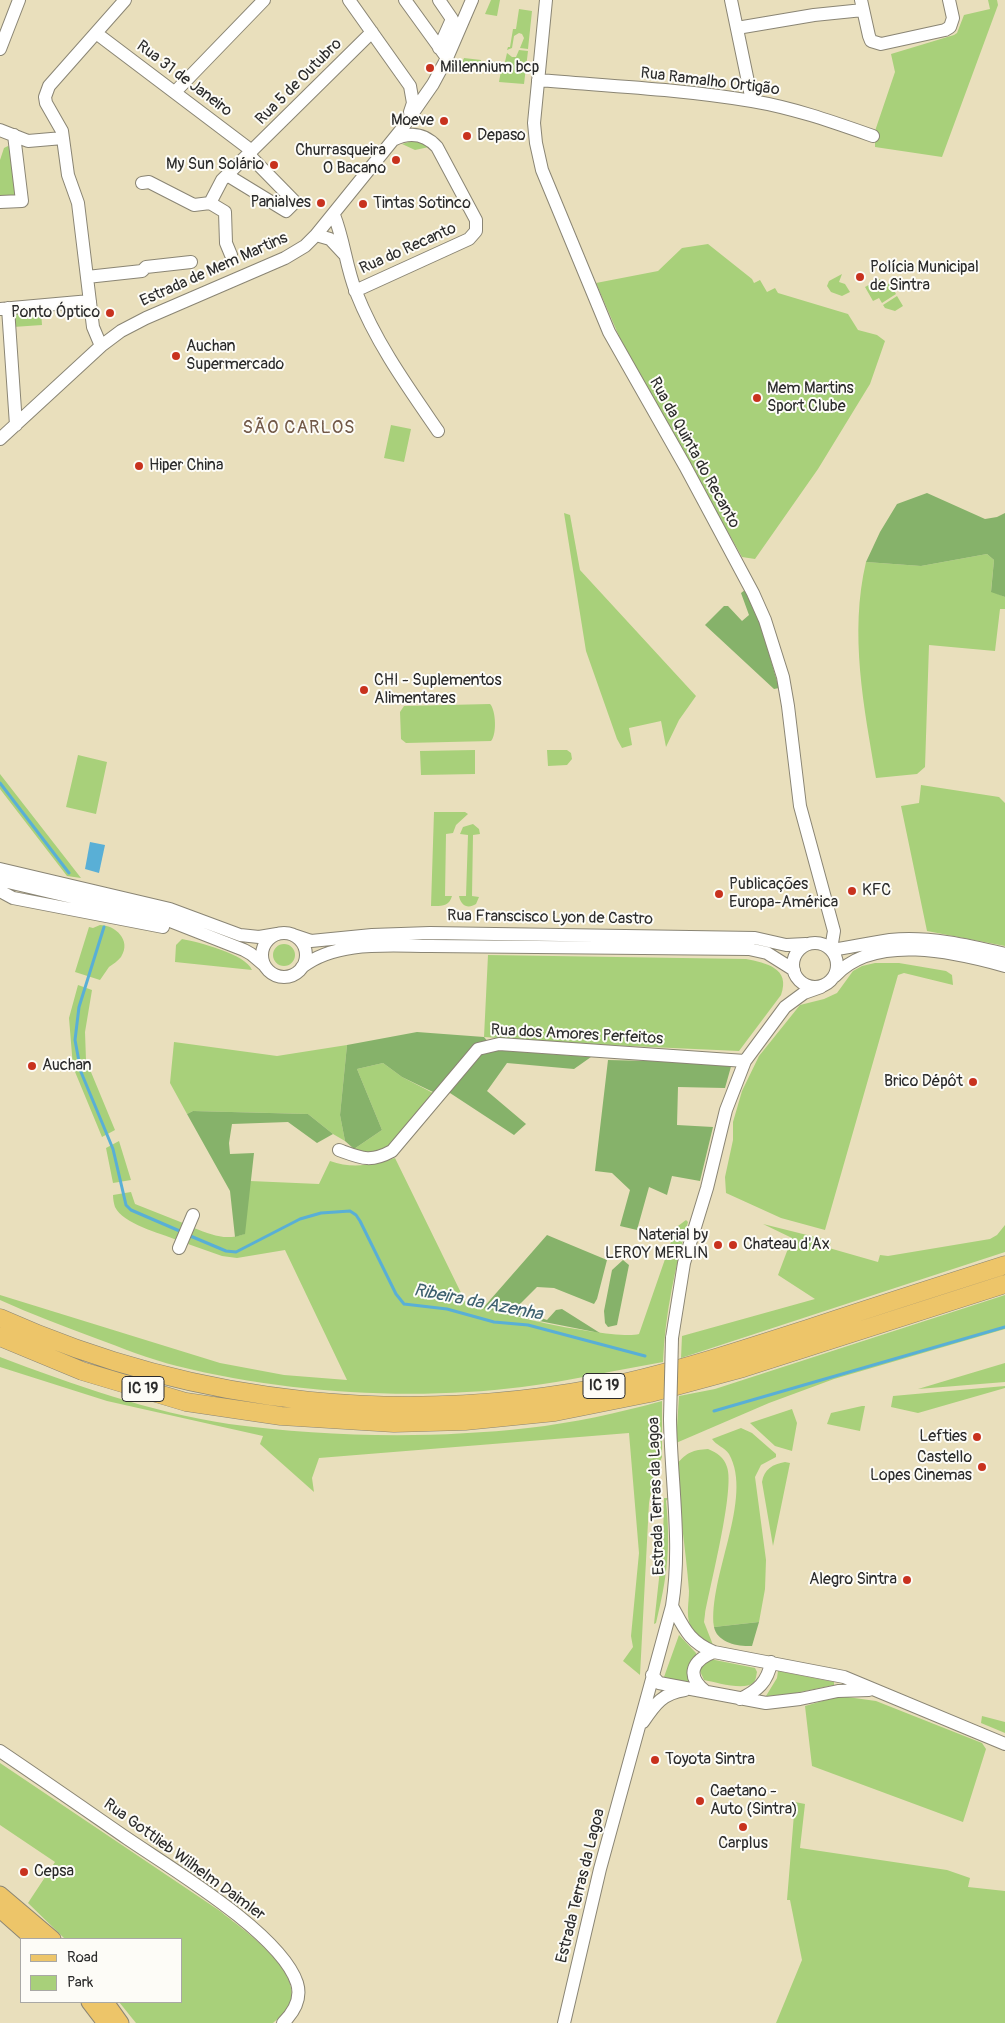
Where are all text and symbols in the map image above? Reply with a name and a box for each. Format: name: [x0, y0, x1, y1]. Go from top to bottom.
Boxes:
street label: Rua 5 de Outubro: [252, 35, 346, 129]
street label: Rua 31 de Janeiro: [132, 37, 236, 121]
place label: Millennium bcp: [440, 58, 539, 78]
marker: Millennium bcp: [424, 62, 436, 74]
street label: Rua Ramalho Ortigão: [639, 64, 781, 100]
place label: Moeve: [391, 111, 434, 131]
marker: Moeve: [438, 115, 450, 127]
place label: Depaso: [477, 126, 526, 146]
marker: Depaso: [461, 130, 473, 142]
place label: Churrasqueira O Bacano: [295, 141, 386, 179]
marker: Churrasqueira O Bacano: [390, 154, 402, 166]
place label: My Sun Solário: [166, 155, 264, 175]
marker: My Sun Solário: [268, 159, 280, 171]
place label: Panialves: [250, 193, 311, 213]
place label: Tintas Sotinco: [373, 194, 471, 214]
marker: Panialves: [315, 197, 327, 209]
marker: Tintas Sotinco: [357, 198, 369, 210]
street label: Rua do Recanto: [357, 219, 459, 279]
street label: Estrada de Mem Martins: [137, 229, 291, 311]
place label: Polícia Municipal de Sintra: [870, 258, 979, 296]
marker: Polícia Municipal de Sintra: [854, 271, 866, 283]
place label: Ponto Óptico: [11, 303, 100, 323]
marker: Ponto Óptico: [104, 307, 116, 319]
place label: Auchan Supermercado: [186, 337, 284, 375]
marker: Auchan Supermercado: [170, 350, 182, 362]
street label: Rua da Quinta do Recanto: [645, 374, 743, 532]
place label: Mem Martins Sport Clube: [767, 379, 854, 417]
marker: Mem Martins Sport Clube: [751, 392, 763, 404]
district label: SÃO CARLOS: [241, 417, 357, 439]
place label: Hiper China: [149, 456, 223, 476]
marker: Hiper China: [133, 460, 145, 472]
place label: CHI - Suplementos Alimentares: [374, 671, 502, 709]
marker: CHI - Suplementos Alimentares: [358, 684, 370, 696]
place label: Publicações Europa-América: [729, 875, 838, 913]
place label: KFC: [862, 881, 891, 901]
marker: KFC: [846, 885, 858, 897]
marker: Publicações Europa-América: [713, 888, 725, 900]
street label: Rua Franscisco Lyon de Castro: [447, 907, 653, 929]
street label: Rua dos Amores Perfeitos: [490, 1021, 664, 1049]
place label: Auchan: [42, 1056, 91, 1076]
marker: Auchan: [26, 1060, 38, 1072]
place label: Brico Dépôt: [884, 1072, 963, 1092]
marker: Brico Dépôt: [967, 1076, 979, 1088]
place label: Naterial by LEROY MERLIN: [605, 1226, 708, 1264]
place label: Chateau d'Ax: [743, 1235, 830, 1255]
marker: Naterial by LEROY MERLIN: [712, 1239, 724, 1251]
marker: Chateau d'Ax: [727, 1239, 739, 1251]
water label: Ribeira da Azenha: [412, 1280, 544, 1326]
road number: IC 19: [583, 1374, 625, 1398]
road number: IC 19: [122, 1376, 164, 1402]
street label: Estrada Terras da Lagoa: [645, 1417, 669, 1575]
place label: Lefties: [919, 1427, 967, 1447]
marker: Lefties: [971, 1431, 983, 1443]
place label: Castello Lopes Cinemas: [870, 1448, 972, 1486]
marker: Castello Lopes Cinemas: [976, 1461, 988, 1473]
place label: Alegro Sintra: [809, 1570, 897, 1590]
marker: Alegro Sintra: [901, 1574, 913, 1586]
place label: Toyota Sintra: [665, 1750, 755, 1770]
marker: Toyota Sintra: [649, 1754, 661, 1766]
place label: Caetano - Auto (Sintra): [710, 1782, 798, 1820]
street label: Rua Gottlieb Wilhelm Daimler: [100, 1795, 268, 1925]
marker: Caetano - Auto (Sintra): [694, 1795, 706, 1807]
street label: Estrada Terras da Lagoa: [553, 1807, 609, 1965]
marker: Carplus: [737, 1821, 749, 1833]
place label: Carplus: [718, 1834, 768, 1854]
place label: Cepsa: [34, 1862, 74, 1882]
marker: Cepsa: [18, 1866, 30, 1878]
legend: [20, 1938, 182, 2003]
text: Road: [67, 1948, 98, 1967]
text: Park: [67, 1973, 93, 1992]

